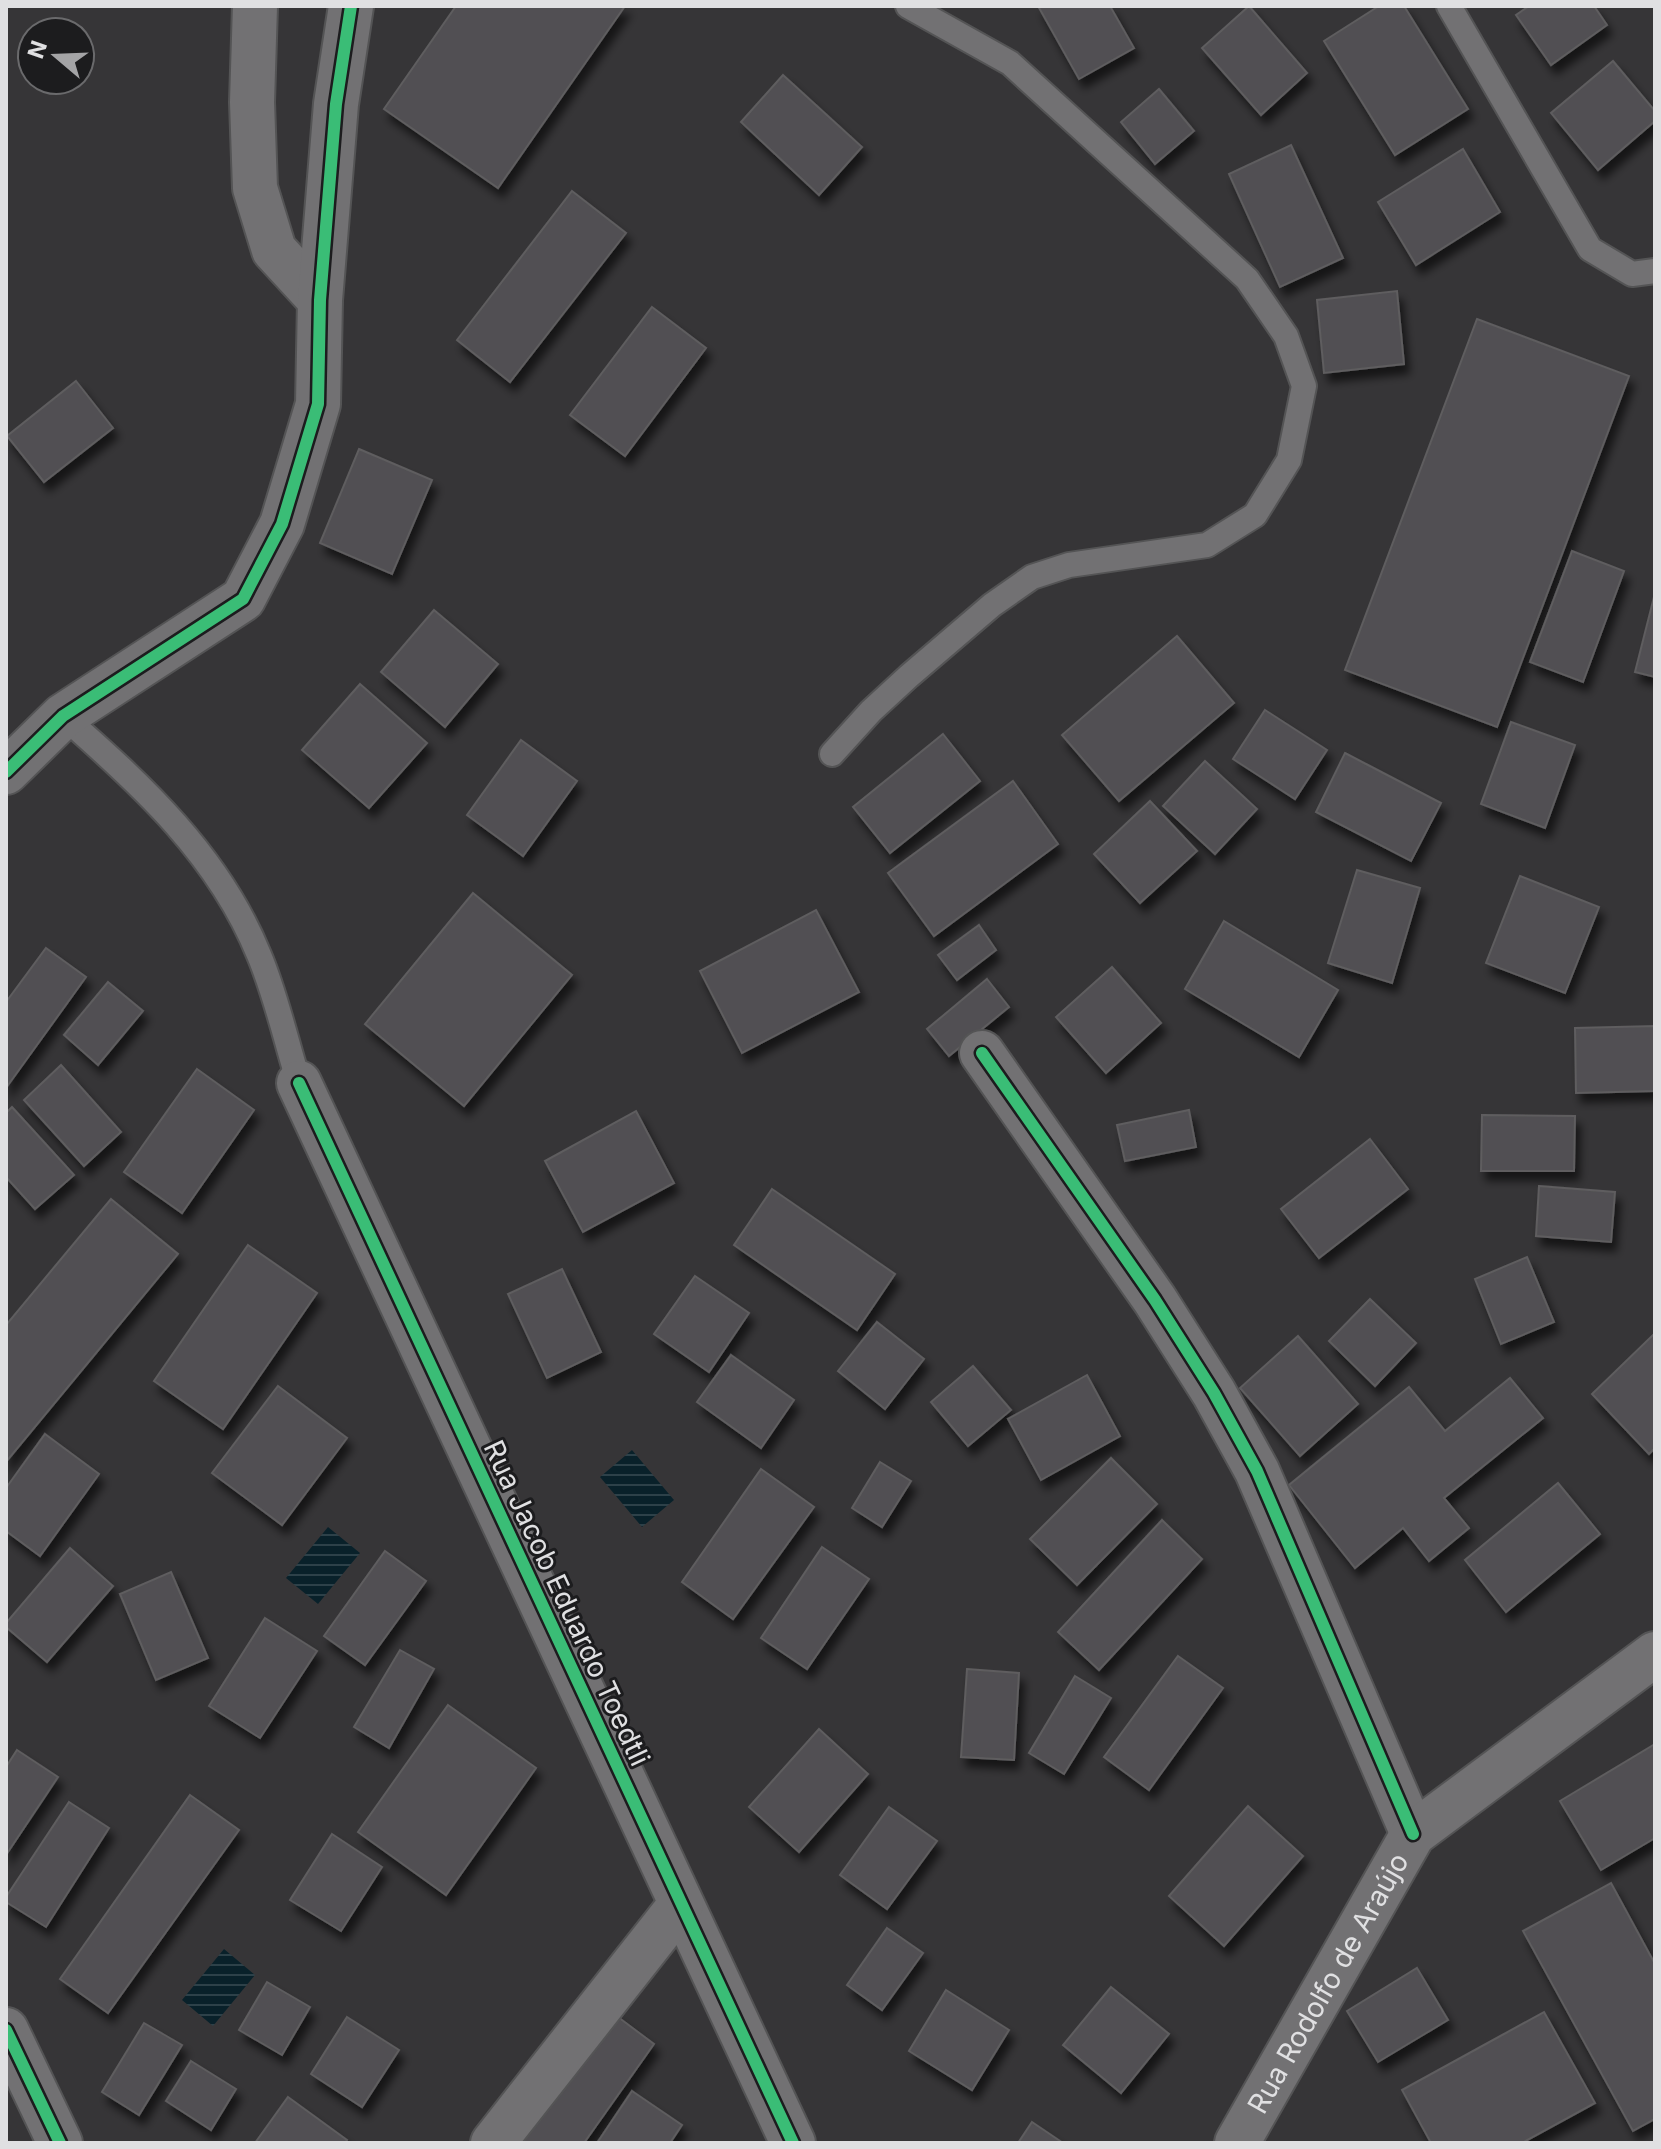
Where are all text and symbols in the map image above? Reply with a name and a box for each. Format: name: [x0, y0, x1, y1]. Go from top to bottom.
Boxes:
north arrow: [16, 16, 96, 96]
text: N: [22, 37, 52, 62]
street label: Rua Jacob Eduardo Toedtli: [477, 1435, 657, 1771]
street label: Rua Rodolfo de Araújo: [1240, 1847, 1416, 2120]

